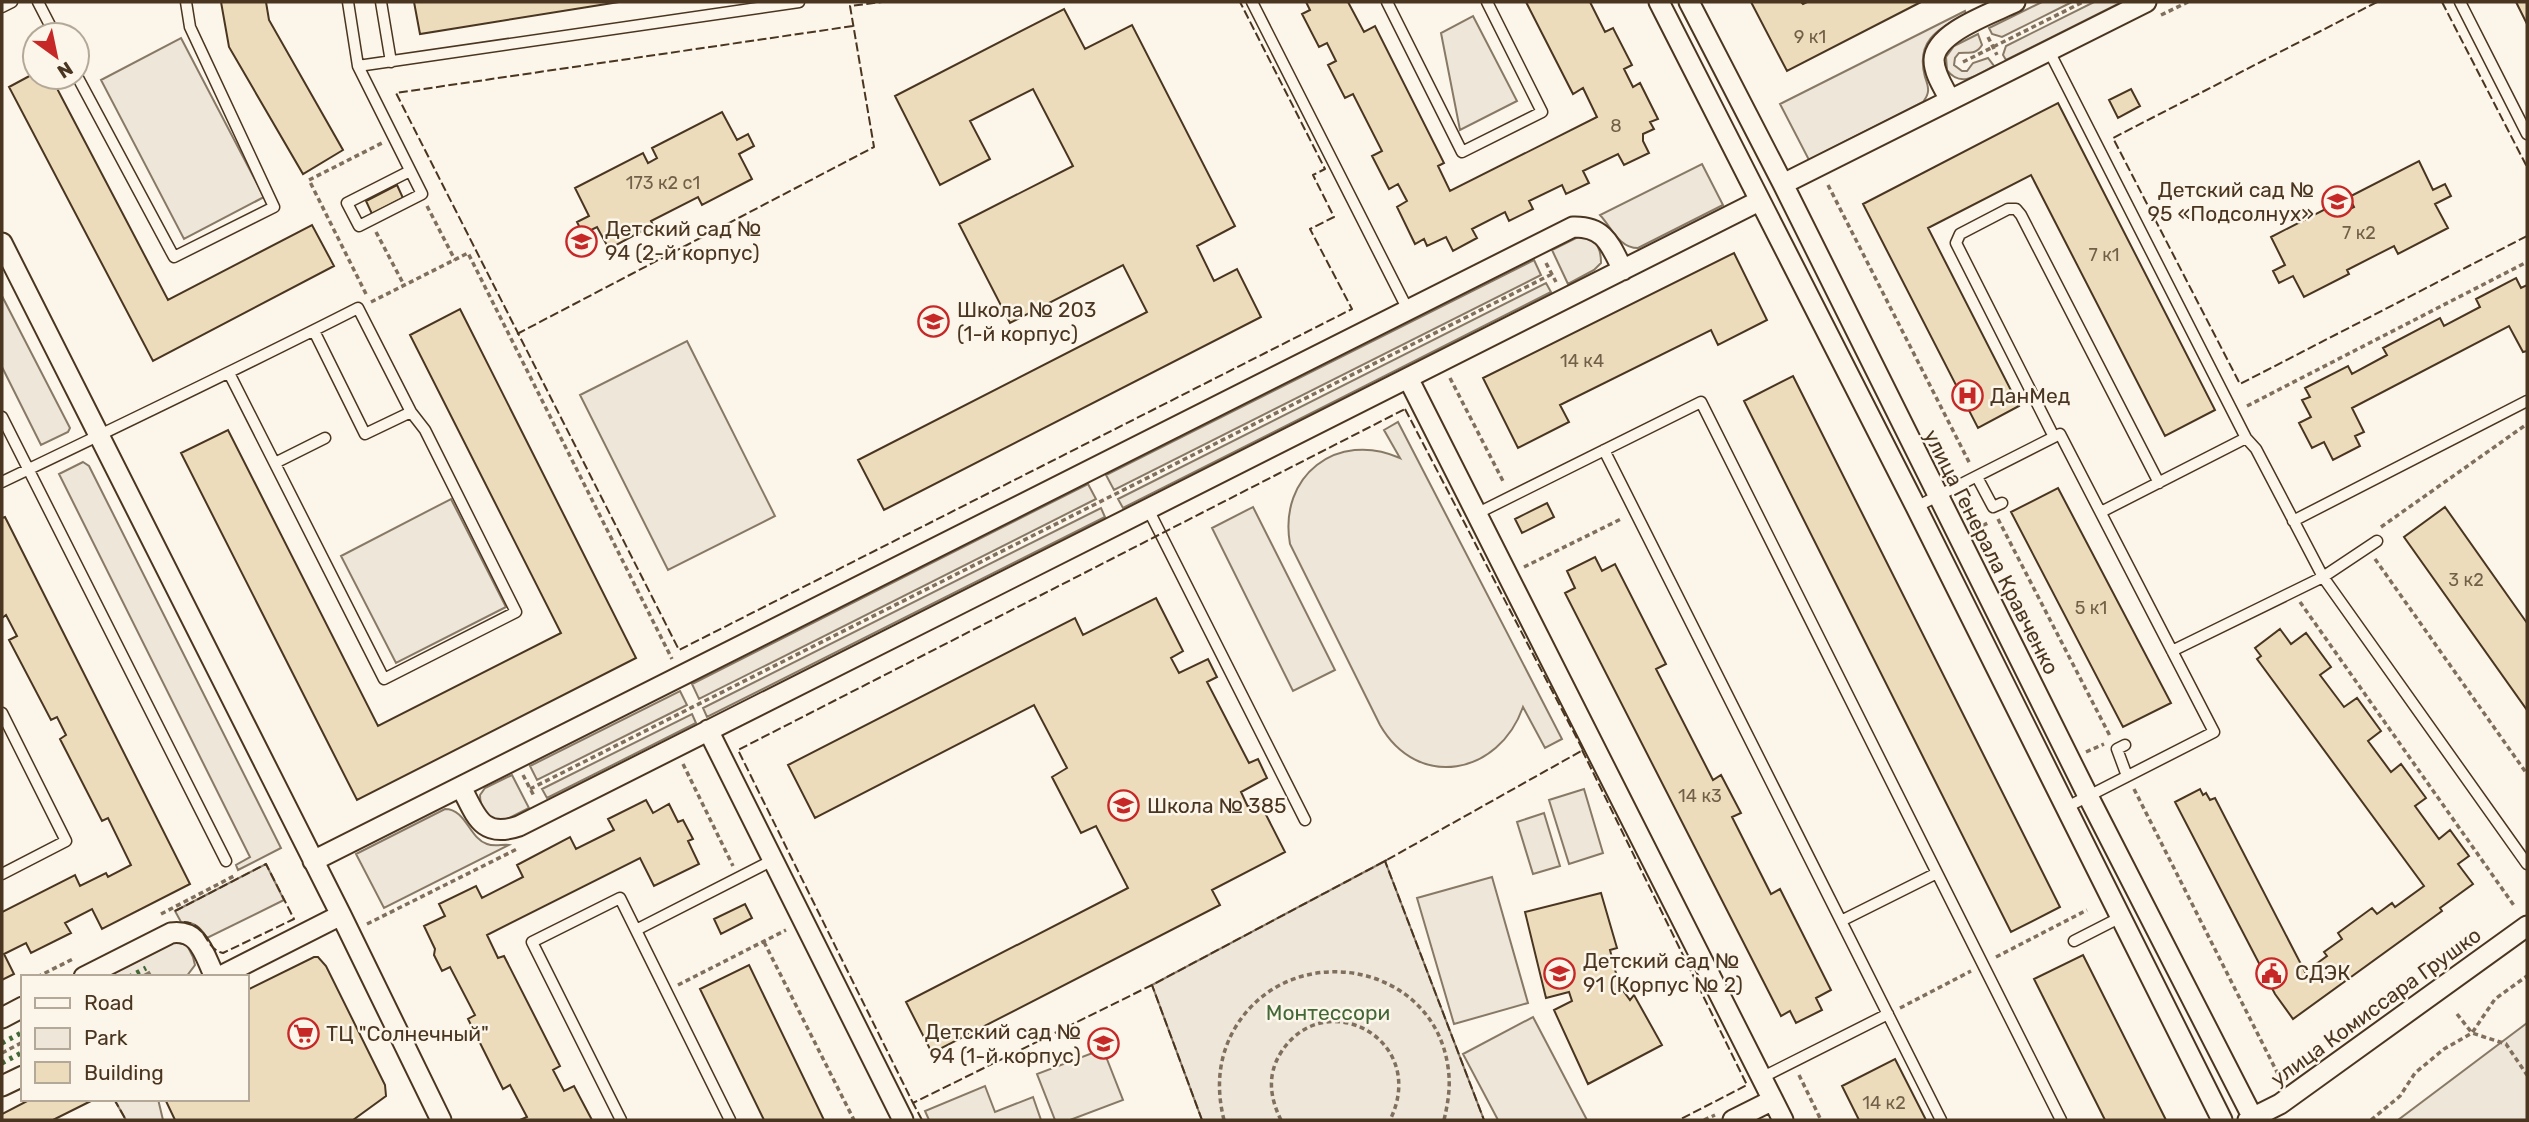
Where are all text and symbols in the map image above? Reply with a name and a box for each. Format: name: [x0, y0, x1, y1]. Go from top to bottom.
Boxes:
north arrow: [21, 21, 91, 91]
house number: 9 к1: [1794, 26, 1826, 48]
text: N: [53, 56, 77, 83]
house number: 8: [1610, 115, 1622, 137]
house number: 173 к2 с1: [626, 172, 700, 194]
place label: Детский сад № 95 «Подсолнух»: [2148, 177, 2314, 226]
school or university icon: Детский сад № 95 «Подсолнух»: [2320, 185, 2354, 219]
place label: Детский сад № 94 (2-й корпус): [605, 216, 761, 265]
house number: 7 к2: [2342, 222, 2376, 244]
school or university icon: Детский сад № 94 (2-й корпус): [565, 224, 599, 258]
house number: 7 к1: [2089, 244, 2120, 266]
place label: Школа № 203 (1-й корпус): [957, 297, 1096, 346]
school or university icon: Школа № 203 (1-й корпус): [917, 305, 951, 339]
house number: 14 к4: [1560, 350, 1604, 372]
hospital icon: ДанМед: [1950, 379, 1984, 413]
place label: ДанМед: [1990, 383, 2070, 408]
street label: улица Генерала Кравченко: [1919, 425, 2064, 678]
house number: 3 к2: [2448, 569, 2484, 591]
house number: 5 к1: [2075, 597, 2107, 619]
house number: 14 к3: [1678, 785, 1722, 807]
school or university icon: Школа № 385: [1107, 789, 1141, 823]
place label: Школа № 385: [1147, 793, 1287, 818]
street label: улица Комиссара Грушко: [2266, 922, 2486, 1091]
place label: Детский сад № 91 (Корпус № 2): [1583, 948, 1743, 997]
school or university icon: Детский сад № 91 (Корпус № 2): [1543, 956, 1577, 990]
public building icon: СДЭК: [2255, 956, 2289, 990]
place label: СДЭК: [2295, 960, 2351, 985]
legend: [21, 975, 248, 1101]
text: Road: [84, 990, 134, 1015]
park label: Монтессори: [1266, 1000, 1390, 1025]
supermarket icon: ТЦ "Солнечный": [286, 1017, 320, 1051]
place label: Детский сад № 94 (1-й корпус): [925, 1019, 1081, 1068]
place label: ТЦ "Солнечный": [326, 1021, 489, 1046]
text: Park: [84, 1025, 128, 1050]
school or university icon: Детский сад № 94 (1-й корпус): [1087, 1027, 1121, 1061]
text: Building: [84, 1060, 164, 1085]
house number: 14 к2: [1862, 1092, 1906, 1114]

